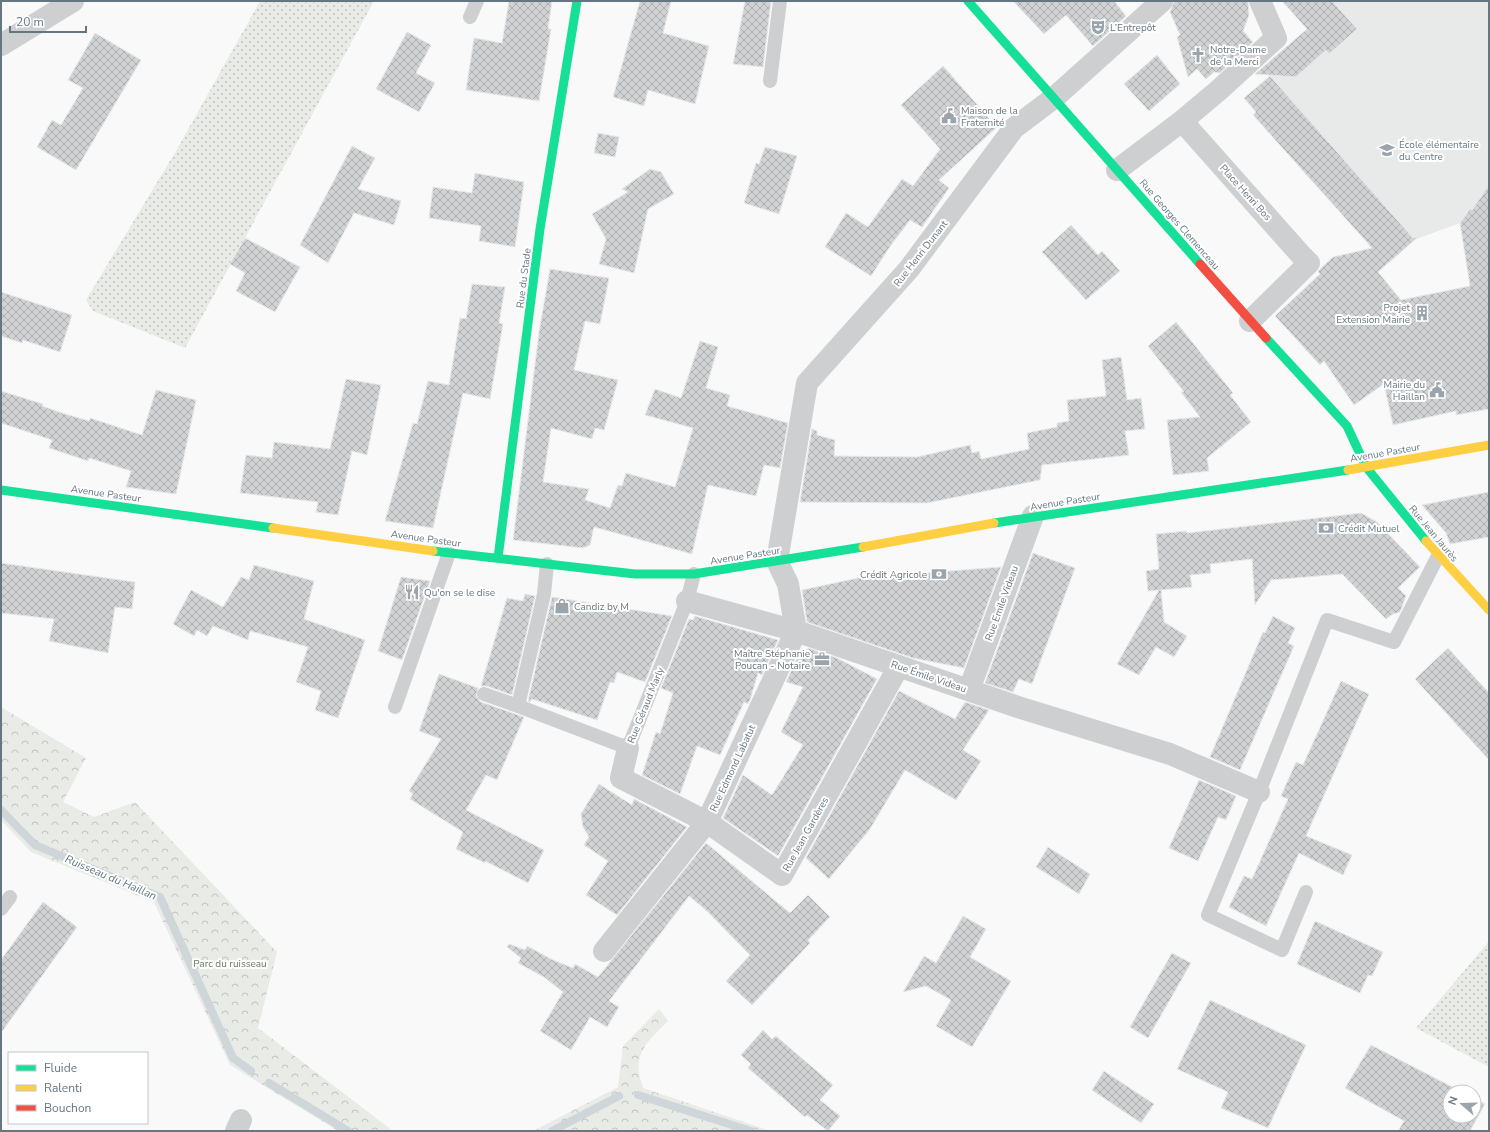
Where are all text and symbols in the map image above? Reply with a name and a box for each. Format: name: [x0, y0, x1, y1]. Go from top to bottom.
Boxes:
scale bar: [10, 8, 86, 34]
text: 20 m: [16, 14, 44, 30]
theatre icon: L’Entrepôt: [1089, 18, 1107, 36]
place label: L’Entrepôt: [1110, 21, 1156, 35]
place label: Notre-Dame de la Merci: [1210, 43, 1266, 69]
church icon: Notre-Dame de la Merci: [1189, 46, 1207, 64]
place label: Maison de la Fraternité: [961, 104, 1018, 130]
public building icon: Maison de la Fraternité: [940, 107, 958, 125]
place label: École élémentaire du Centre: [1399, 138, 1479, 164]
school or university icon: École élémentaire du Centre: [1378, 141, 1396, 159]
street label: Place Henri Bos: [1216, 162, 1274, 224]
street label: Rue Georges Clemenceau: [1136, 176, 1222, 273]
street label: Rue Henri Dunant: [891, 217, 951, 290]
street label: Rue du Stade: [513, 247, 535, 309]
place label: Projet Extension Mairie: [1336, 301, 1410, 327]
building icon: Projet Extension Mairie: [1413, 304, 1431, 322]
place label: Mairie du Haillan: [1384, 378, 1425, 404]
public building icon: Mairie du Haillan: [1428, 381, 1446, 399]
street label: Avenue Pasteur: [1349, 440, 1422, 466]
street label: Avenue Pasteur: [70, 482, 142, 506]
street label: Avenue Pasteur: [1029, 489, 1102, 514]
street label: Rue Jean Jaurès: [1405, 502, 1461, 565]
bank icon: Crédit Mutuel: [1317, 519, 1335, 537]
place label: Crédit Mutuel: [1338, 522, 1399, 536]
street label: Avenue Pasteur: [390, 527, 462, 551]
street label: Avenue Pasteur: [709, 543, 782, 568]
street label: Rue Emile Videau: [982, 564, 1022, 643]
bank icon: Crédit Agricole: [930, 565, 948, 583]
place label: Crédit Agricole: [860, 568, 927, 582]
restaurant icon: Qu'on se le dise: [403, 583, 421, 601]
place label: Qu'on se le dise: [424, 586, 495, 600]
shop icon: Candiz by M: [553, 597, 571, 615]
place label: Candiz by M: [574, 600, 629, 614]
place label: Maître Stéphanie Poucan - Notaire: [734, 647, 810, 673]
office icon: Maître Stéphanie Poucan - Notaire: [813, 650, 831, 668]
street label: Rue Émile Videau: [889, 657, 968, 696]
street label: Rue Géraud Marly: [624, 664, 668, 746]
street label: Rue Edmond Labatut: [707, 722, 759, 814]
street label: Rue Jean Gardères: [780, 795, 832, 874]
water label: Ruisseau du Haillan: [63, 851, 159, 904]
park label: Parc du ruisseau: [193, 957, 267, 971]
legend: [8, 1052, 148, 1124]
text: Fluide: [44, 1060, 77, 1076]
text: Ralenti: [44, 1080, 82, 1096]
north arrow: [1442, 1084, 1482, 1124]
text: N: [1445, 1094, 1462, 1107]
text: Bouchon: [44, 1100, 91, 1116]

